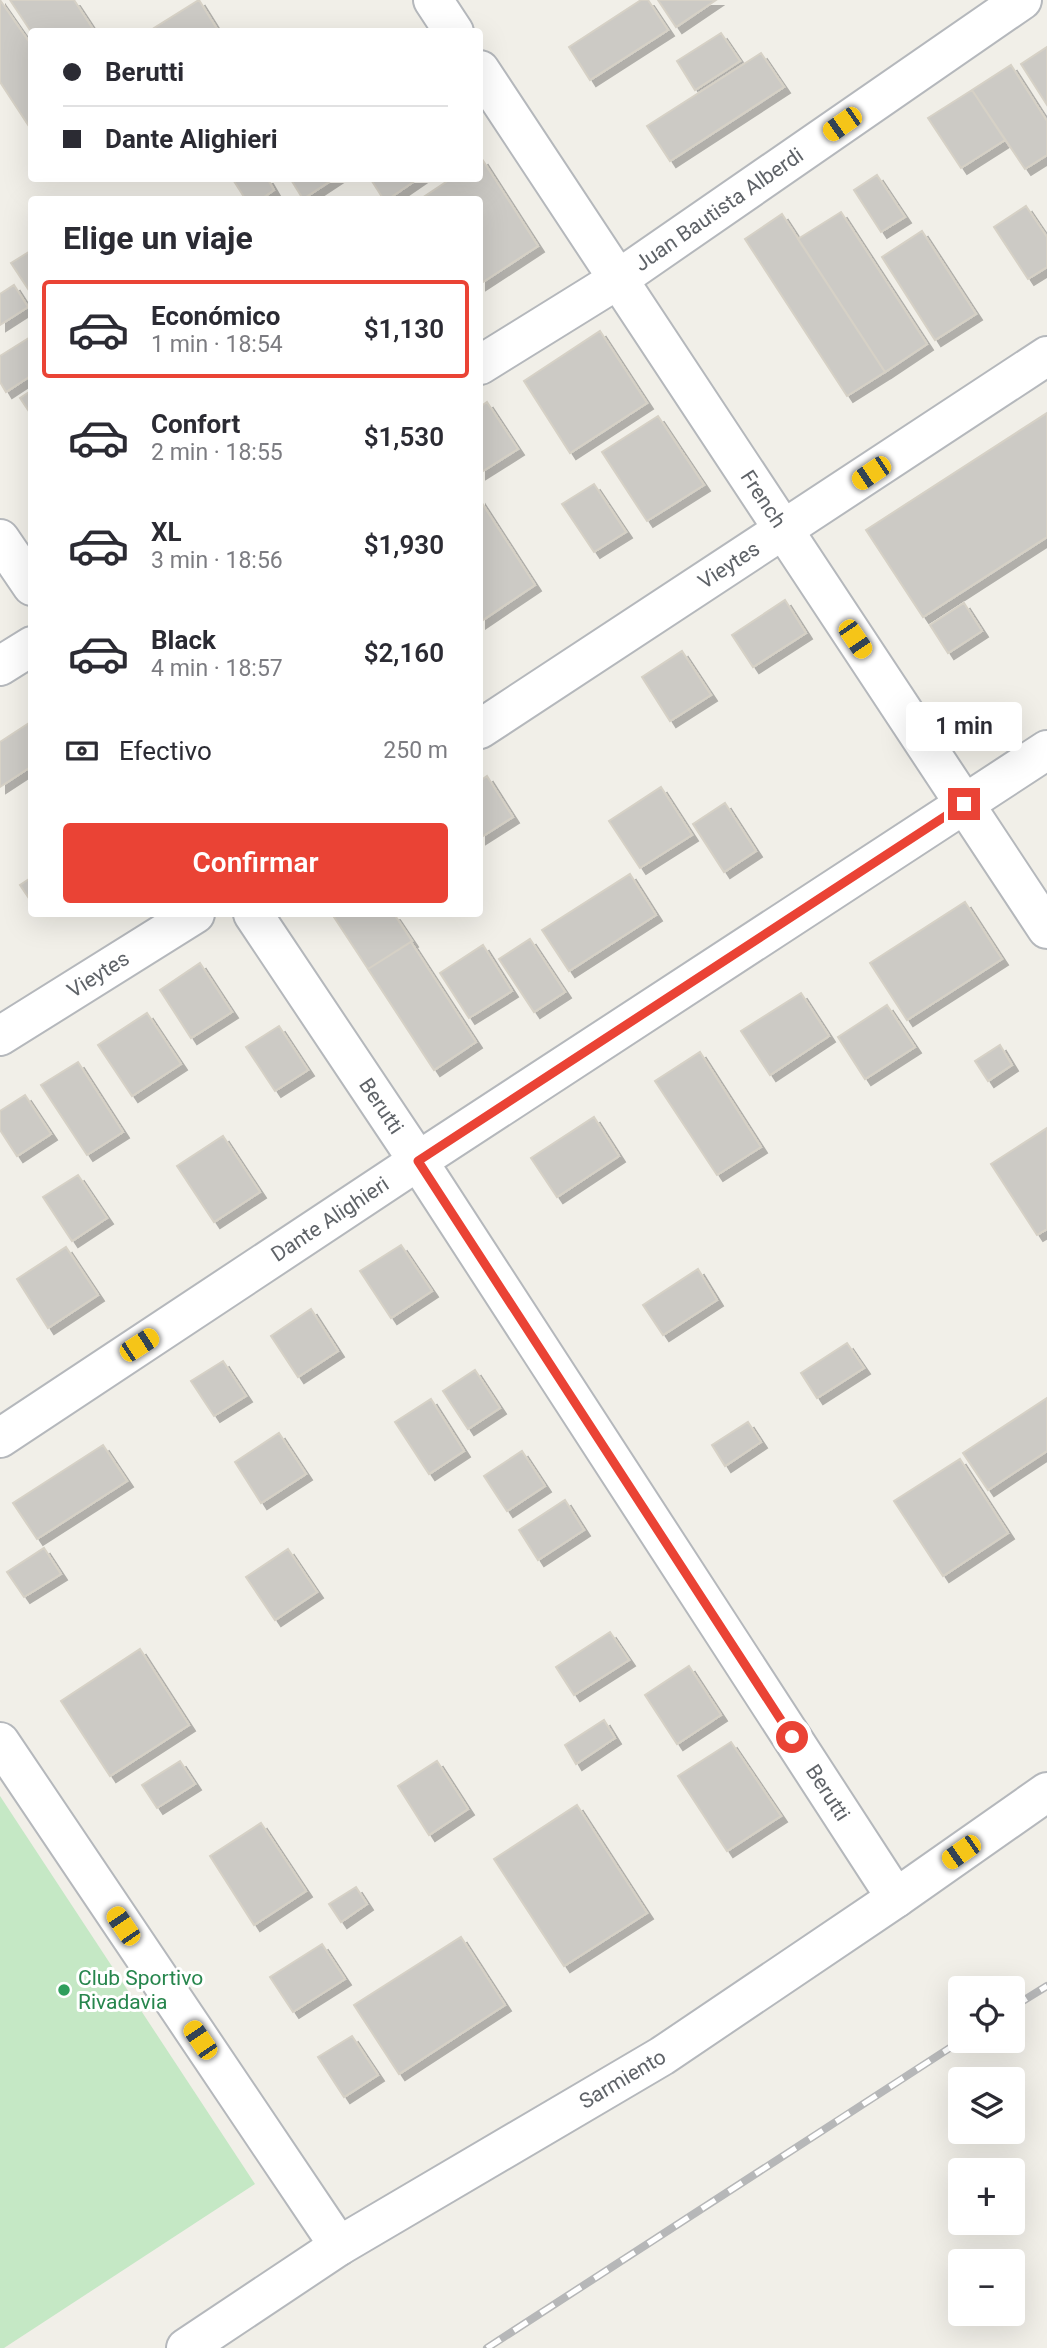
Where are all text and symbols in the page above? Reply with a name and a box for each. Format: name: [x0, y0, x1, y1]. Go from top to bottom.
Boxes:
text: Berutti: [105, 57, 184, 87]
car: [819, 103, 866, 145]
text: Dante Alighieri: [105, 124, 278, 154]
street label: Juan Bautista Alberdi: [630, 143, 808, 276]
text: Elige un viaje: [63, 219, 253, 257]
icon: car: [67, 298, 130, 361]
text: Económico: [151, 301, 280, 331]
text: $1,130: [364, 314, 444, 344]
text: 1 min · 18:54: [151, 331, 283, 358]
icon: car: [67, 406, 130, 469]
text: Confort: [151, 409, 240, 439]
text: $1,530: [364, 422, 444, 452]
text: 2 min · 18:55: [151, 439, 283, 466]
car: [848, 453, 895, 493]
street label: French: [736, 466, 791, 532]
icon: car: [67, 514, 130, 577]
text: XL: [151, 517, 182, 547]
text: $1,930: [364, 530, 444, 560]
street label: Vieytes: [694, 536, 764, 594]
text: 3 min · 18:56: [151, 547, 283, 574]
car: [835, 616, 876, 662]
icon: car: [67, 622, 130, 685]
text: Black: [151, 625, 216, 655]
text: $2,160: [364, 638, 444, 668]
text: 4 min · 18:57: [151, 655, 283, 682]
callout: 1 min: [906, 702, 1022, 752]
text: 1 min: [935, 713, 993, 740]
icon: cash: [63, 732, 101, 770]
text: Efectivo: [119, 736, 212, 766]
text: 250 m: [383, 737, 448, 764]
route end: [948, 788, 980, 820]
button: Confirmar: [63, 823, 448, 903]
street label: Vieytes: [63, 946, 134, 1003]
street label: Berutti: [354, 1074, 408, 1138]
street label: Dante Alighieri: [267, 1172, 393, 1267]
car: [116, 1325, 163, 1365]
route start: [776, 1721, 808, 1753]
street label: Berutti: [801, 1760, 855, 1825]
car: [938, 1831, 985, 1873]
car: [103, 1903, 144, 1949]
place label: Club Sportivo Rivadavia: [78, 1966, 203, 2014]
map controls: [948, 1976, 1025, 2326]
button: locate: [948, 1976, 1025, 2053]
marker: Club Sportivo Rivadavia: [56, 1982, 72, 1998]
car: [180, 2017, 221, 2063]
street label: Sarmiento: [575, 2044, 670, 2114]
button: layers: [948, 2067, 1025, 2144]
button: +: [948, 2158, 1025, 2235]
button: −: [948, 2249, 1025, 2326]

